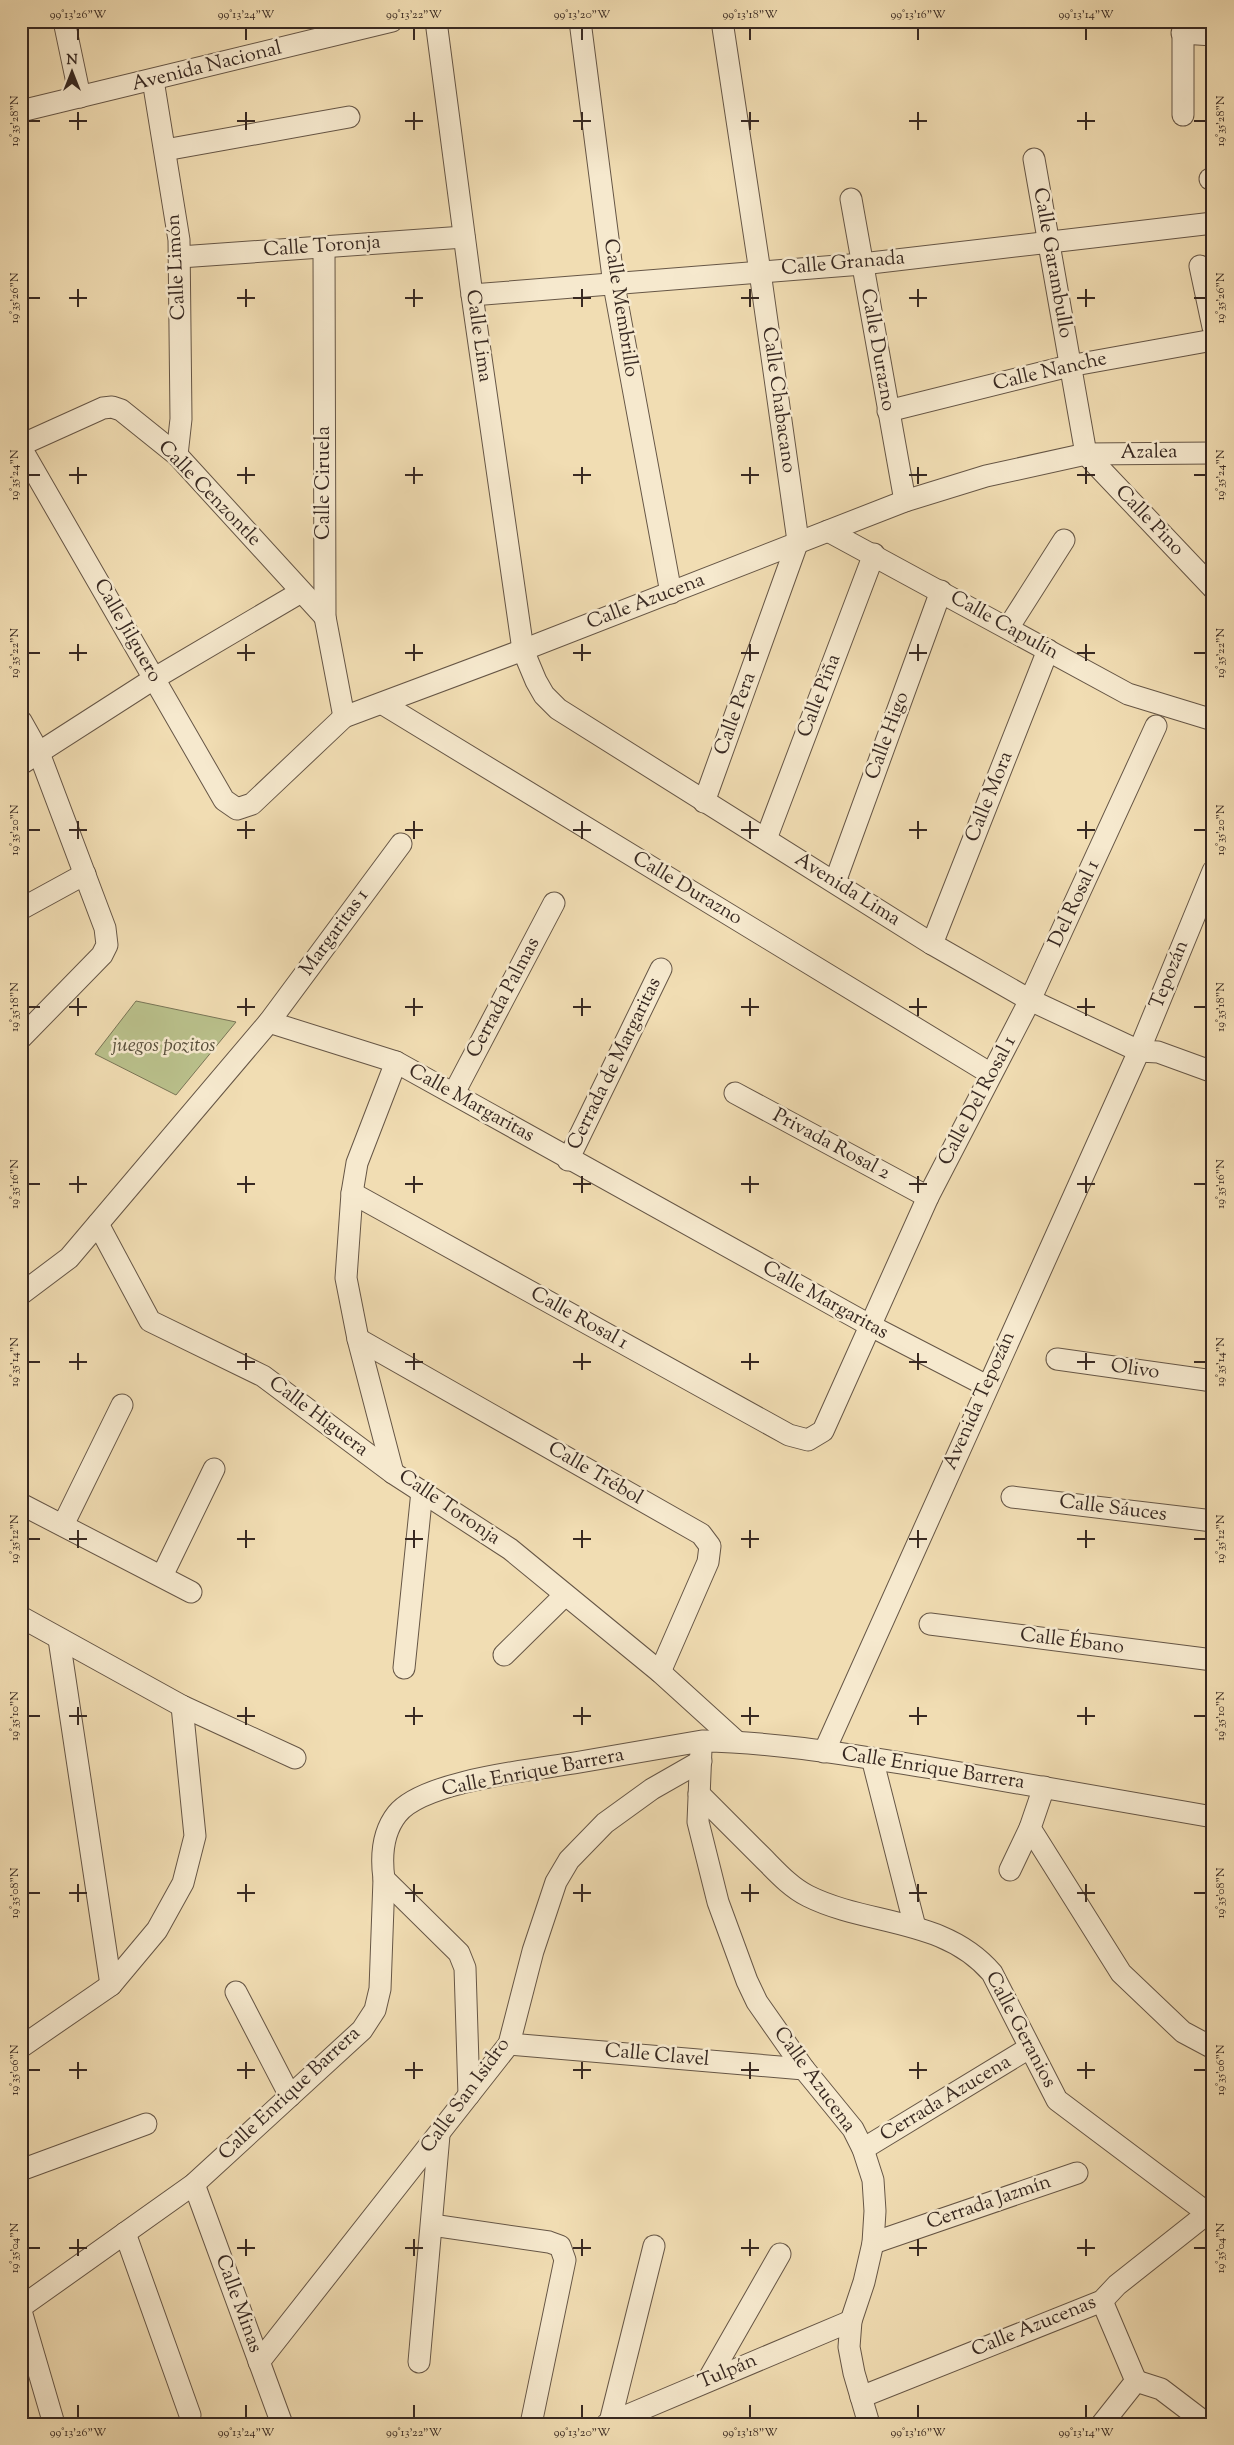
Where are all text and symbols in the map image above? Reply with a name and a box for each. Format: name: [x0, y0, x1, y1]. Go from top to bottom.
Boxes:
text: 99°13'26"W: [50, 6, 107, 24]
text: 99°13'24"W: [218, 6, 275, 24]
text: 99°13'22"W: [386, 6, 443, 24]
text: 99°13'20"W: [554, 6, 611, 24]
text: 99°13'18"W: [722, 6, 778, 24]
text: 99°13'16"W: [890, 6, 946, 24]
text: 99°13'14"W: [1058, 6, 1114, 24]
street label: Avenida Nacional: [129, 34, 285, 100]
north arrow: [48, 48, 98, 98]
text: N: [66, 51, 78, 71]
text: 19°35'28"N: [6, 95, 24, 147]
text: 19°35'28"N: [1212, 95, 1230, 147]
street label: Calle Garambullo: [1024, 185, 1080, 341]
street label: Calle Limón: [160, 213, 194, 321]
street label: Calle Toronja: [262, 228, 382, 266]
street label: Calle Membrillo: [595, 237, 645, 379]
street label: Calle Granada: [780, 244, 906, 284]
text: 19°35'26"N: [6, 272, 24, 323]
text: 19°35'26"N: [1212, 272, 1230, 323]
street label: Calle Durazno: [852, 287, 902, 414]
street label: Calle Lima: [457, 288, 499, 384]
street label: Calle Chabacano: [753, 325, 803, 475]
street label: Calle Nanche: [990, 345, 1110, 399]
street label: Calle Ciruela: [310, 426, 339, 540]
street label: Calle Cenzontle: [151, 434, 267, 554]
street label: Azalea: [1120, 438, 1178, 468]
text: 19°35'24"N: [6, 449, 24, 500]
text: 19°35'24"N: [1212, 449, 1230, 500]
street label: Calle Pino: [1108, 479, 1190, 563]
street label: Calle Azucena: [583, 566, 709, 638]
street label: Calle Jilguero: [86, 574, 168, 688]
street label: Calle Capulín: [944, 584, 1064, 668]
text: 19°35'22"N: [6, 627, 24, 678]
text: 19°35'22"N: [1212, 627, 1230, 678]
street label: Calle Piña: [791, 650, 849, 742]
street label: Calle Pera: [708, 669, 764, 759]
street label: Calle Higo: [859, 688, 917, 784]
street label: Calle Mora: [959, 747, 1021, 847]
text: 19°35'20"N: [6, 804, 24, 856]
text: 19°35'20"N: [1212, 804, 1230, 856]
street label: Calle Durazno: [626, 845, 748, 933]
street label: Avenida Lima: [788, 846, 906, 934]
street label: Del Rosal 1: [1042, 855, 1108, 952]
street label: Margaritas 1: [293, 883, 377, 983]
street label: Cerrada Palmas: [460, 932, 548, 1064]
street label: Tepozán: [1143, 936, 1197, 1014]
street label: Cerrada de Margaritas: [561, 973, 669, 1155]
text: 19°35'18"N: [6, 982, 24, 1032]
text: 19°35'18"N: [1212, 982, 1230, 1032]
street label: Calle Del Rosal 1: [932, 1031, 1024, 1171]
park label: juegos pozitos: [110, 1032, 216, 1061]
street label: Calle Margaritas: [403, 1057, 539, 1151]
street label: Privada Rosal 2: [767, 1102, 895, 1188]
text: 19°35'16"N: [6, 1159, 24, 1209]
text: 19°35'16"N: [1212, 1159, 1230, 1209]
street label: Calle Margaritas: [757, 1254, 893, 1348]
street label: Calle Rosal 1: [525, 1280, 633, 1358]
street label: Avenida Tepozán: [937, 1327, 1024, 1475]
text: 19°35'14"N: [6, 1337, 24, 1387]
text: 19°35'14"N: [1212, 1337, 1230, 1387]
street label: Olivo: [1109, 1352, 1161, 1388]
street label: Calle Higuera: [262, 1370, 374, 1464]
street label: Calle Trébol: [542, 1435, 648, 1513]
street label: Calle Toronja: [392, 1463, 506, 1553]
street label: Calle Sáuces: [1058, 1488, 1169, 1530]
text: 19°35'12"N: [6, 1514, 24, 1563]
text: 19°35'12"N: [1212, 1514, 1230, 1563]
street label: Calle Ébano: [1018, 1620, 1126, 1663]
text: 19°35'10"N: [6, 1691, 24, 1741]
text: 19°35'10"N: [1212, 1691, 1230, 1741]
street label: Calle Enrique Barrera: [839, 1740, 1027, 1798]
street label: Calle Enrique Barrera: [439, 1741, 627, 1805]
text: 19°35'08"N: [6, 1867, 24, 1919]
text: 19°35'08"N: [1212, 1867, 1230, 1919]
street label: Calle Geranios: [977, 1967, 1063, 2094]
street label: Calle Enrique Barrera: [212, 2020, 368, 2168]
street label: Calle Azucena: [766, 2021, 862, 2139]
street label: Calle San Isidro: [414, 2032, 518, 2160]
street label: Calle Clavel: [603, 2037, 711, 2075]
text: 19°35'06"N: [6, 2044, 24, 2096]
text: 19°35'06"N: [1212, 2044, 1230, 2096]
street label: Cerrada Azucena: [875, 2048, 1017, 2150]
street label: Cerrada Jazmín: [923, 2168, 1055, 2238]
text: 19°35'04"N: [6, 2222, 24, 2273]
text: 19°35'04"N: [1212, 2222, 1230, 2273]
street label: Calle Minas: [207, 2251, 269, 2357]
street label: Calle Azucenas: [967, 2289, 1101, 2365]
street label: Tulpán: [694, 2347, 762, 2397]
text: 99°13'26"W: [50, 2424, 107, 2442]
text: 99°13'24"W: [218, 2424, 275, 2442]
text: 99°13'22"W: [386, 2424, 443, 2442]
text: 99°13'20"W: [554, 2424, 611, 2442]
text: 99°13'18"W: [722, 2424, 778, 2442]
text: 99°13'16"W: [890, 2424, 946, 2442]
text: 99°13'14"W: [1058, 2424, 1114, 2442]

